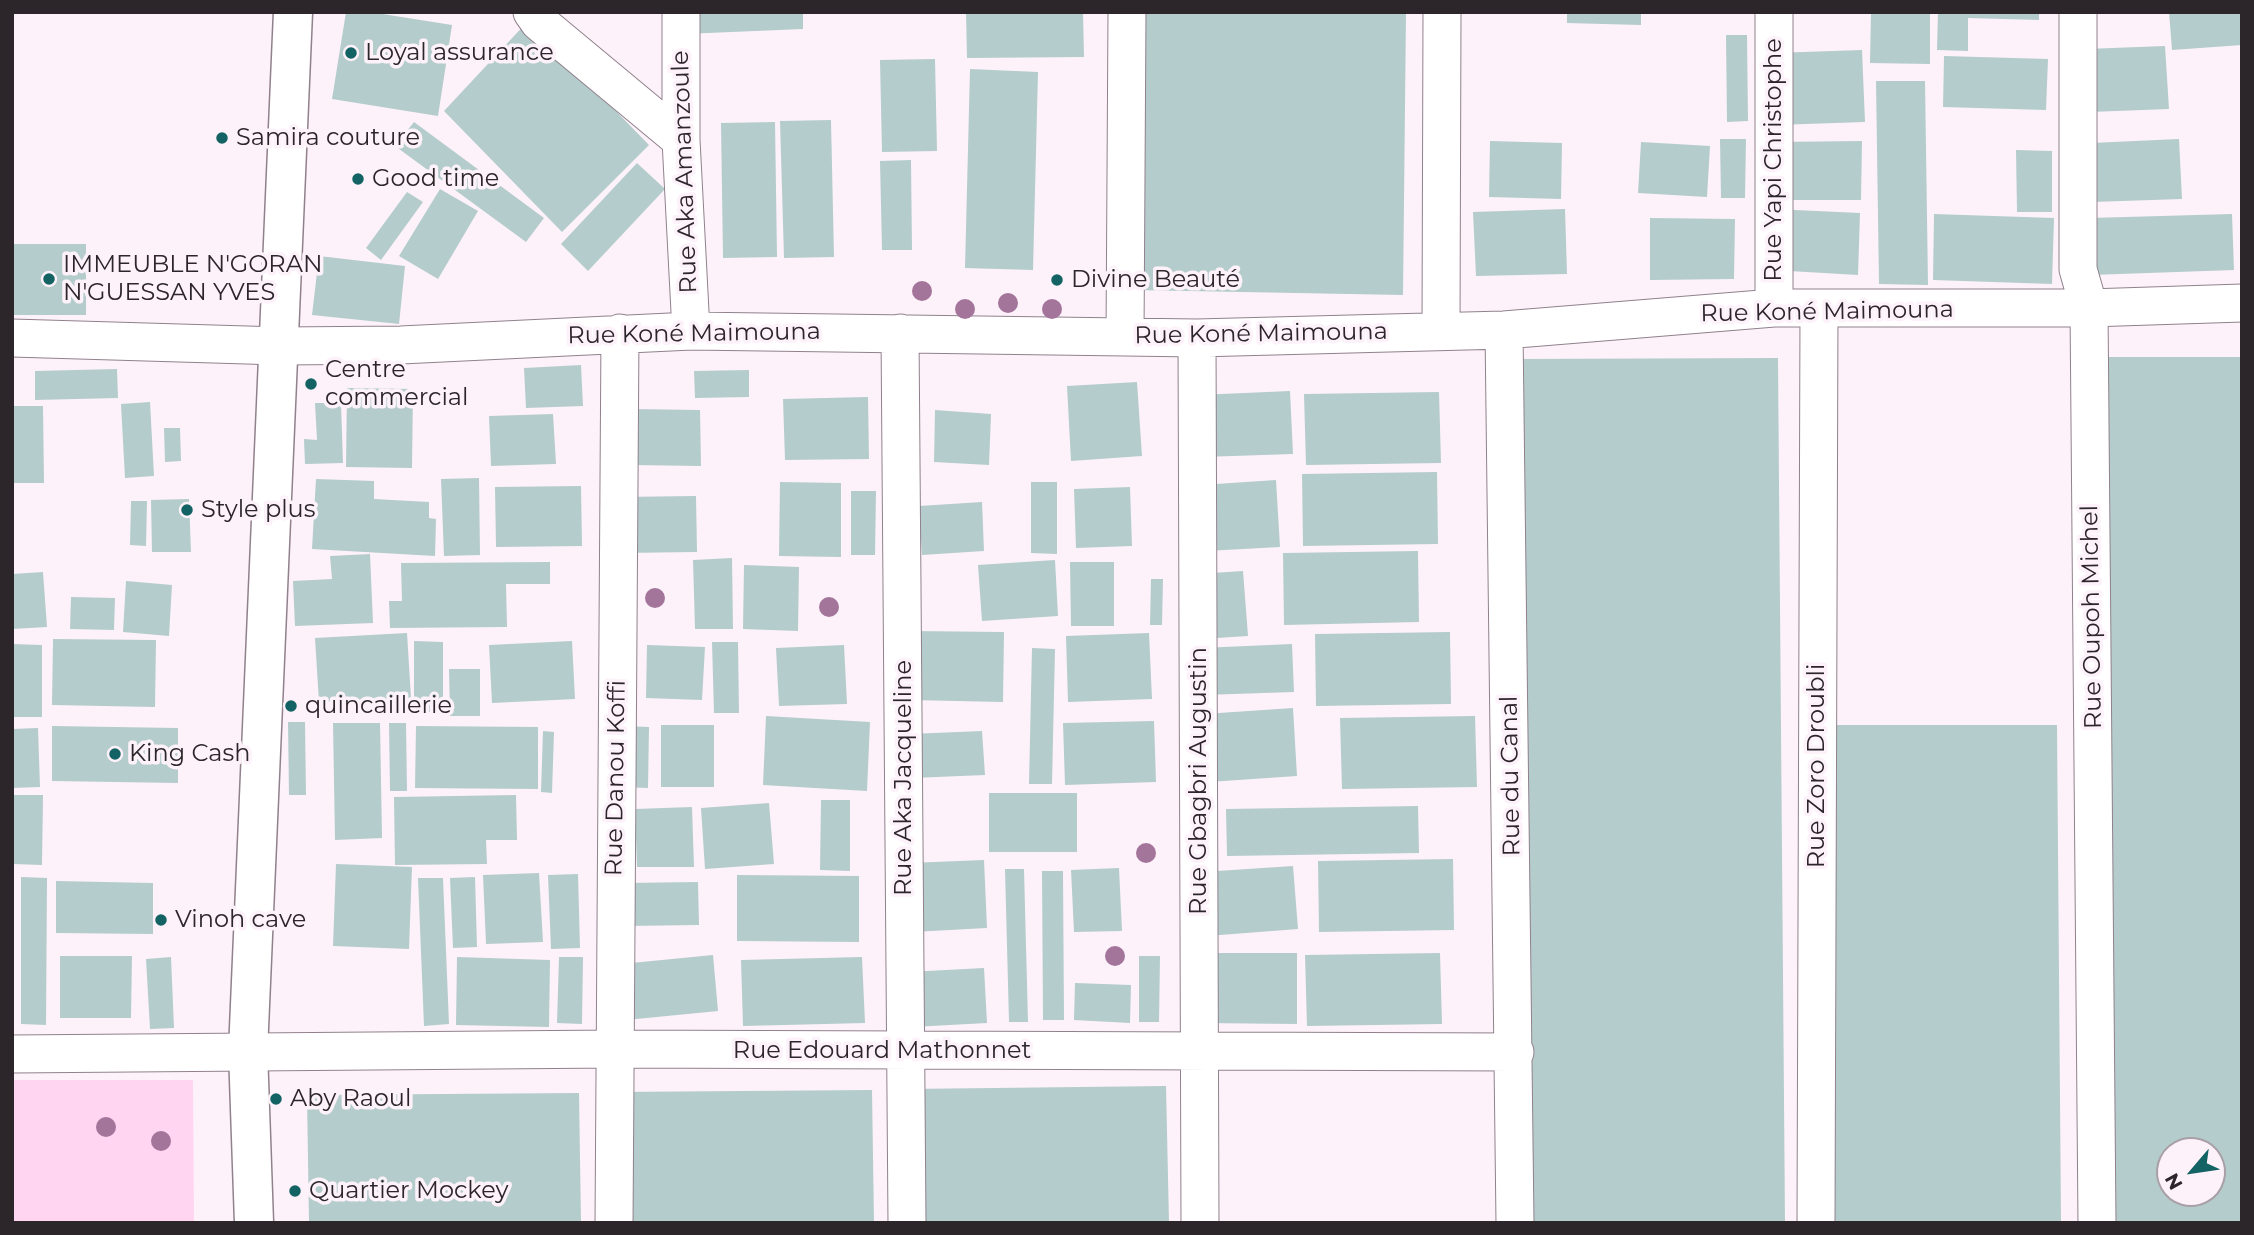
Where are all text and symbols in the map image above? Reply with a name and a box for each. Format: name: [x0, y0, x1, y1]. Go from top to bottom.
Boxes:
street label: Rue Yapi Christophe: [1760, 38, 1788, 282]
place label: Loyal assurance: [365, 39, 554, 67]
marker: Loyal assurance: [343, 45, 359, 61]
street label: Rue Aka Amanzoule: [666, 50, 704, 294]
place label: Samira couture: [236, 124, 420, 152]
marker: Samira couture: [214, 130, 230, 146]
place label: Good time: [372, 165, 499, 193]
marker: Good time: [350, 171, 366, 187]
place label: IMMEUBLE N'GORAN N'GUESSAN YVES: [63, 251, 322, 307]
place label: Divine Beauté: [1071, 266, 1240, 294]
marker: IMMEUBLE N'GORAN N'GUESSAN YVES: [41, 271, 57, 287]
marker: Divine Beauté: [1049, 272, 1065, 288]
street label: Rue Koné Maimouna: [1700, 295, 1954, 329]
street label: Rue Koné Maimouna: [567, 317, 821, 351]
street label: Rue Koné Maimouna: [1134, 317, 1388, 351]
place label: Centre commercial: [325, 356, 468, 412]
marker: Centre commercial: [303, 376, 319, 392]
place label: Style plus: [201, 496, 315, 524]
marker: Style plus: [179, 502, 195, 518]
street label: Rue Oupoh Michel: [2076, 505, 2108, 729]
street label: Rue Gbagbri Augustin: [1185, 647, 1213, 915]
street label: Rue Aka Jacqueline: [890, 660, 918, 896]
street label: Rue Zoro Droubli: [1803, 664, 1831, 868]
street label: Rue Danou Koffi: [600, 680, 632, 876]
place label: quincaillerie: [305, 692, 452, 720]
street label: Rue du Canal: [1495, 695, 1527, 857]
marker: quincaillerie: [283, 698, 299, 714]
place label: King Cash: [129, 740, 250, 768]
marker: King Cash: [107, 746, 123, 762]
place label: Vinoh cave: [175, 906, 306, 934]
marker: Vinoh cave: [153, 912, 169, 928]
street label: Rue Edouard Mathonnet: [733, 1037, 1031, 1065]
place label: Aby Raoul: [290, 1085, 411, 1113]
marker: Aby Raoul: [268, 1091, 284, 1107]
north arrow: [2156, 1137, 2226, 1207]
text: N: [2160, 1169, 2188, 1194]
place label: Quartier Mockey: [309, 1177, 509, 1205]
marker: Quartier Mockey: [287, 1183, 303, 1199]

